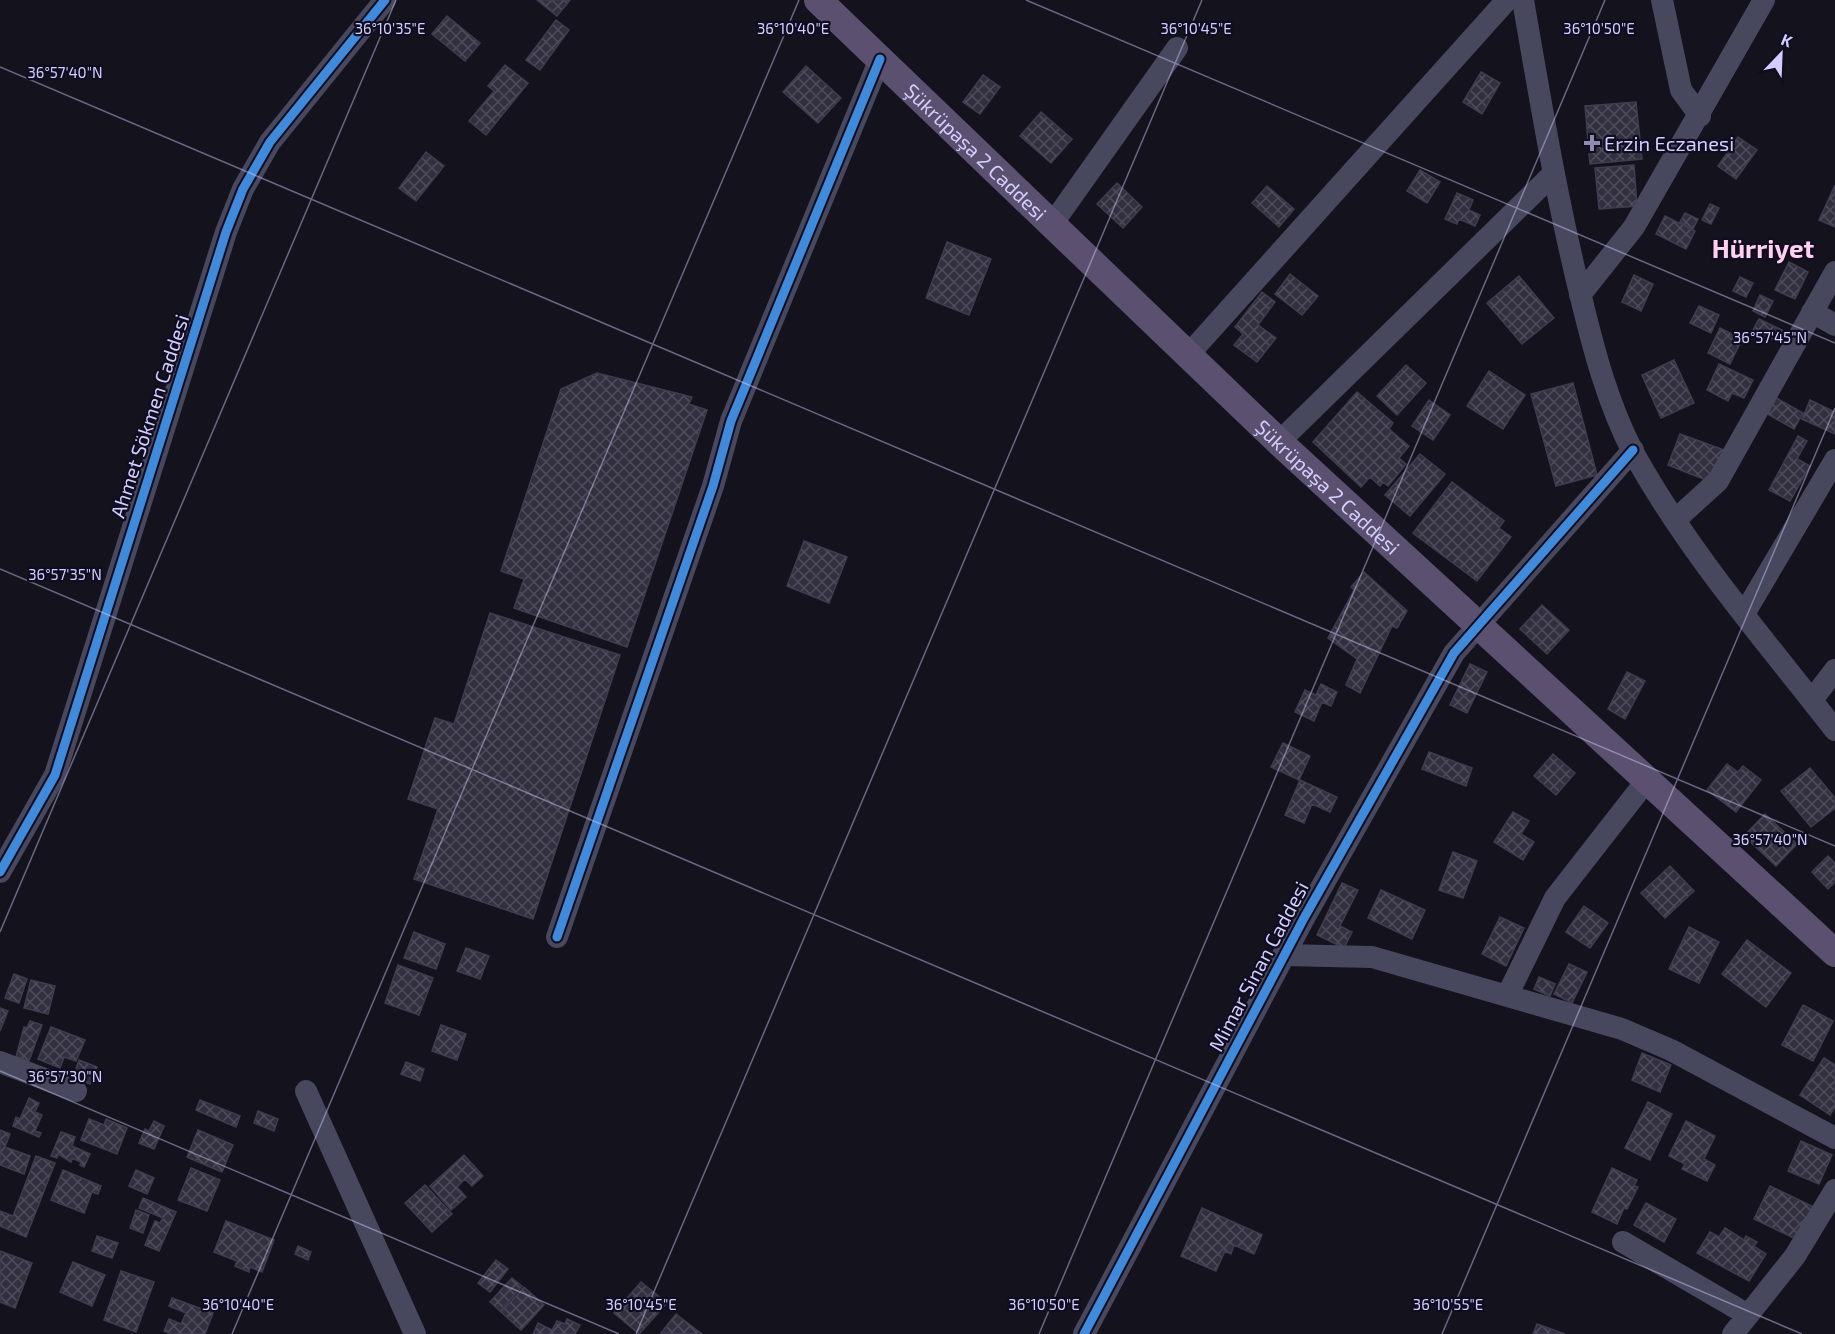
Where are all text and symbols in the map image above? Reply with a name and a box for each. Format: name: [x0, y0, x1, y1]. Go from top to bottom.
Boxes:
text: 36°10'35"E: [355, 19, 425, 37]
text: 36°10'40"E: [757, 19, 829, 37]
text: 36°10'45"E: [1160, 19, 1232, 37]
text: 36°10'50"E: [1563, 19, 1635, 37]
north arrow: [1751, 24, 1811, 84]
text: K: [1779, 29, 1796, 51]
text: 36°57'40"N: [27, 63, 103, 81]
street label: Şükrüpaşa 2 Caddesi: [899, 78, 1052, 225]
place label: Erzin Eczanesi: [1604, 131, 1734, 155]
marker: Erzin Eczanesi: [1585, 136, 1599, 150]
district label: Hürriyet: [1712, 232, 1815, 264]
street label: Ahmet Sökmen Caddesi: [105, 311, 193, 521]
text: 36°57'45"N: [1733, 328, 1807, 346]
street label: Şükrüpaşa 2 Caddesi: [1250, 414, 1405, 559]
text: 36°57'35"N: [28, 565, 102, 583]
text: 36°57'40"N: [1732, 830, 1808, 848]
street label: Mimar Sinan Caddesi: [1203, 877, 1313, 1055]
text: 36°57'30"N: [28, 1067, 102, 1085]
text: 36°10'40"E: [202, 1295, 274, 1313]
text: 36°10'45"E: [605, 1295, 677, 1313]
text: 36°10'50"E: [1008, 1295, 1080, 1313]
text: 36°10'55"E: [1413, 1295, 1483, 1313]

